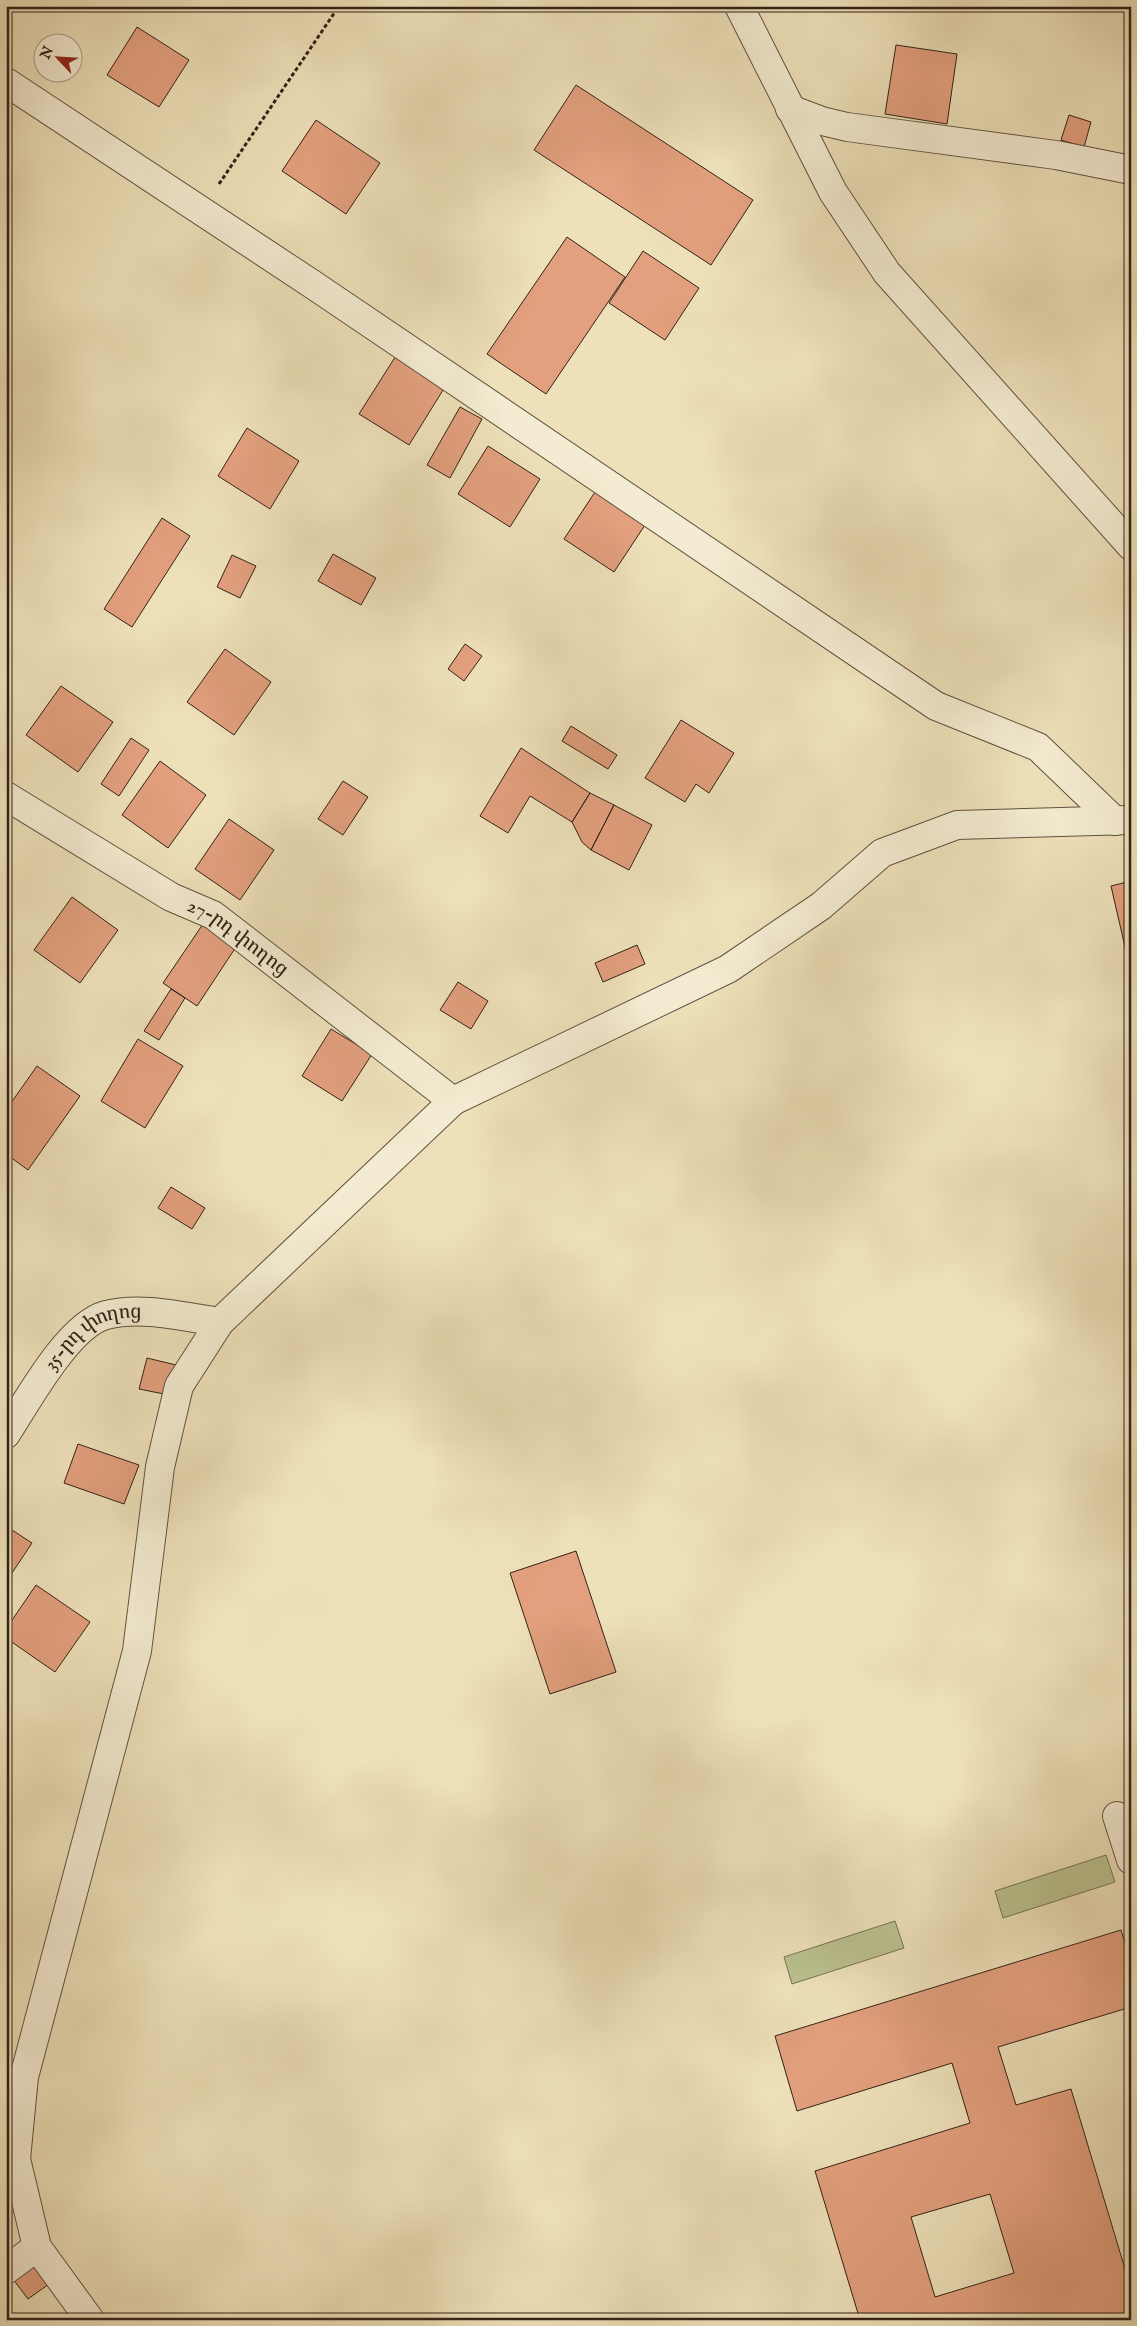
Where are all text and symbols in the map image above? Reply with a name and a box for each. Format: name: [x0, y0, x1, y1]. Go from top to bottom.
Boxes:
north arrow: [32, 32, 82, 82]
text: N: [36, 44, 58, 63]
street label: 27-րդ փողոց: [183, 893, 294, 982]
street label: 35-րդ փողոց: [38, 1299, 141, 1375]

